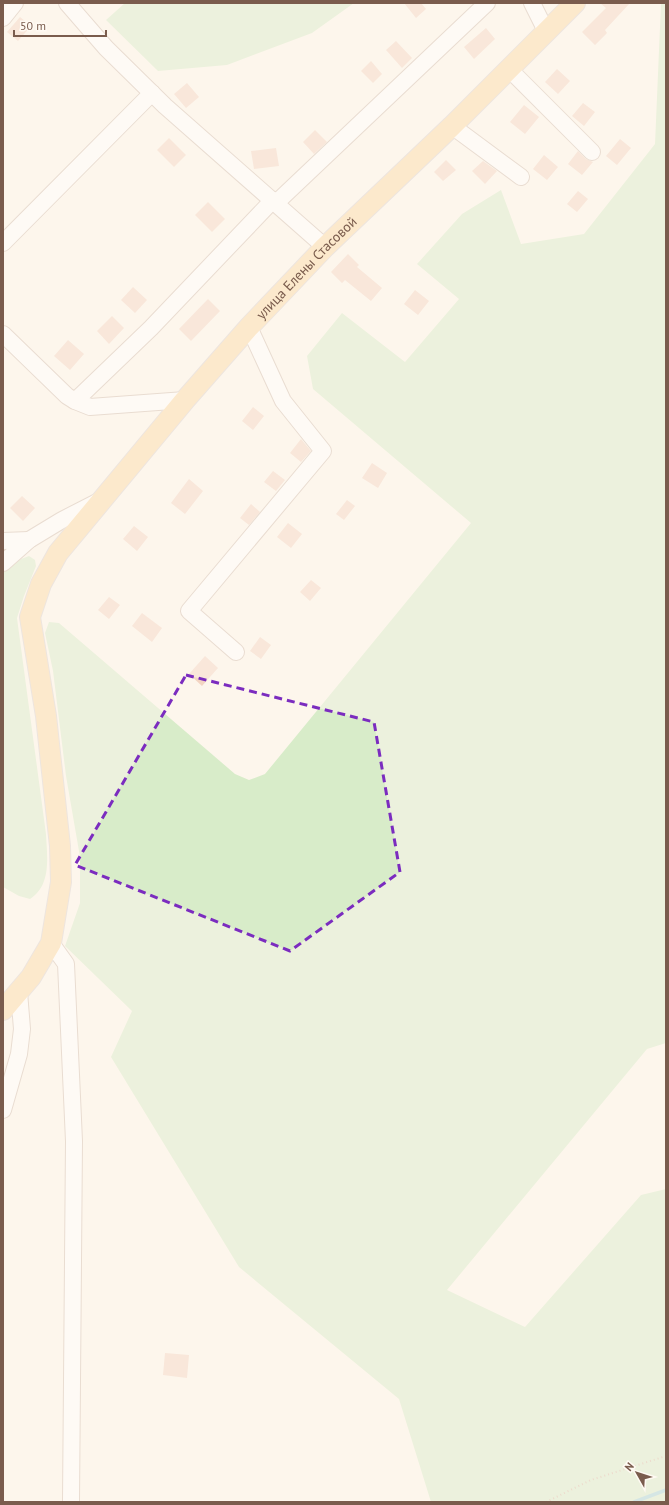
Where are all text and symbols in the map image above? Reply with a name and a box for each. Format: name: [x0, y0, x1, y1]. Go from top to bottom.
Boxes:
scale bar: [14, 12, 106, 38]
text: 50 m: [20, 18, 46, 33]
street label: улица Елены Стасовой: [252, 213, 361, 323]
north arrow: [617, 1453, 657, 1493]
text: N: [622, 1459, 637, 1474]

